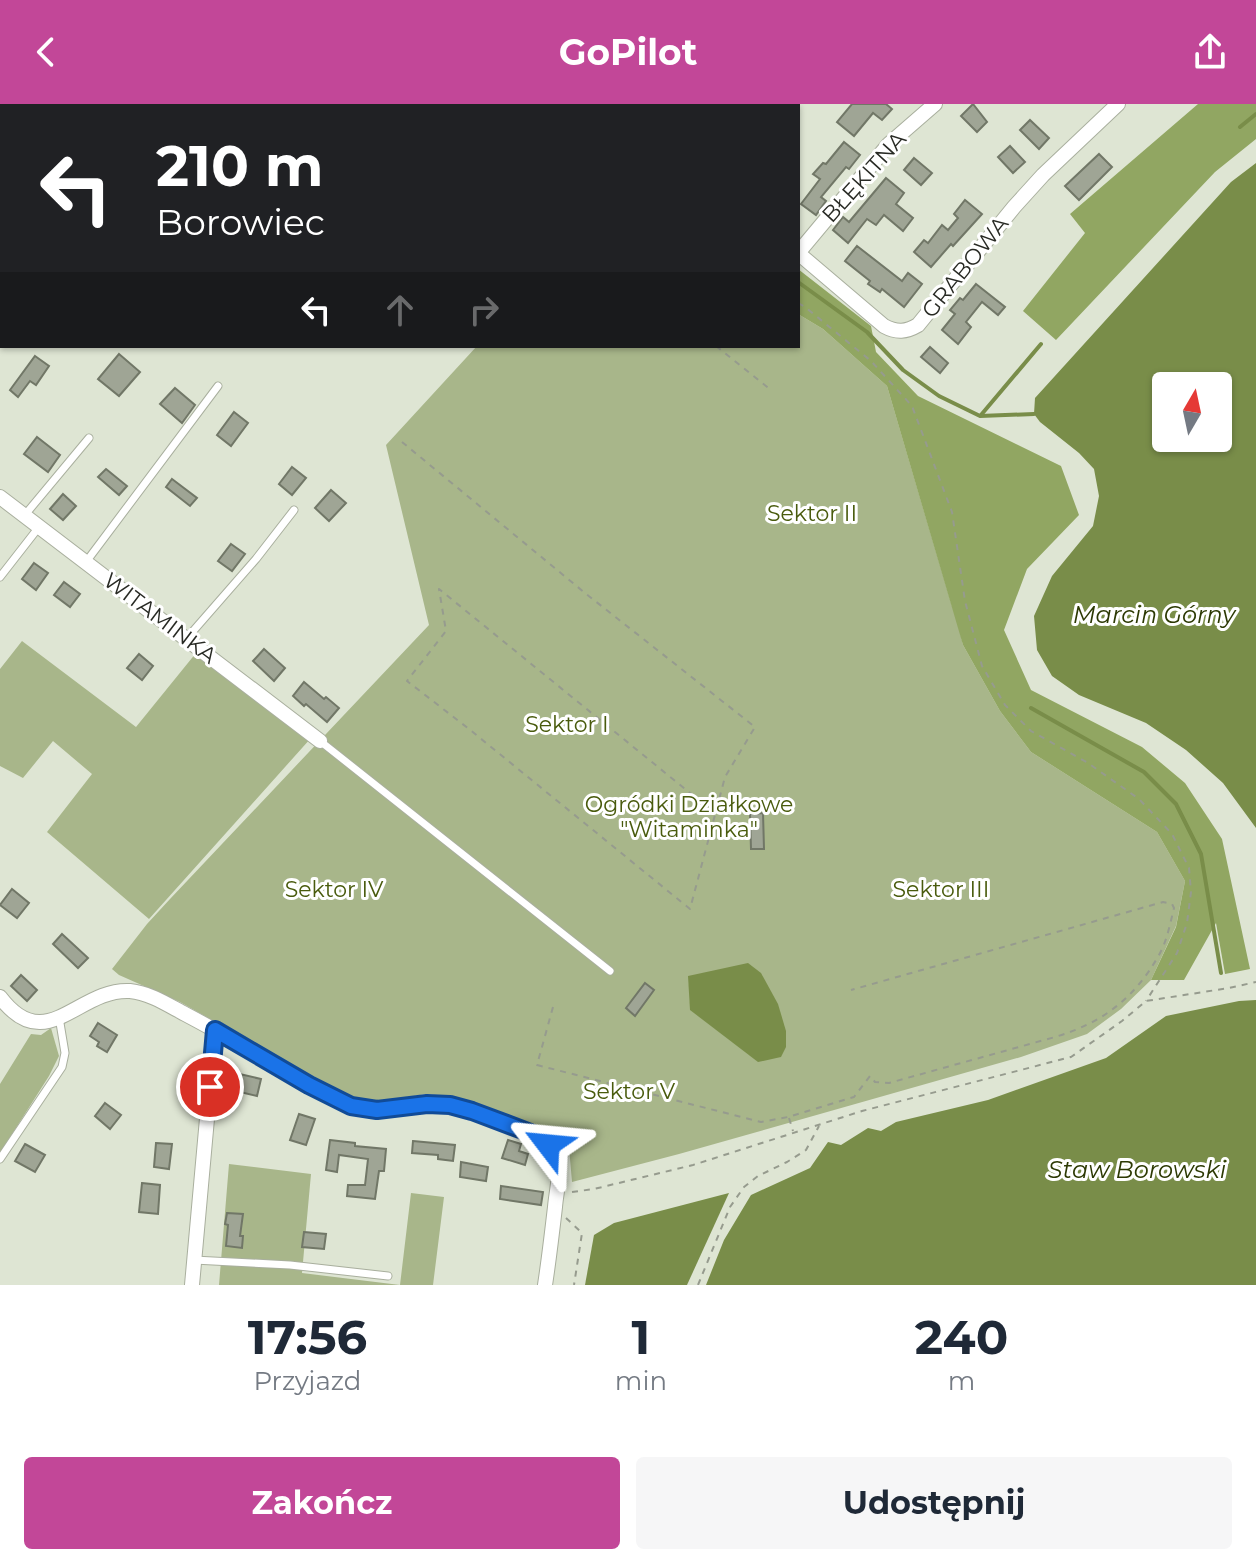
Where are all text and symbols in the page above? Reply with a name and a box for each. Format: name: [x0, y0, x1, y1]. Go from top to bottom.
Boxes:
icon: back: [24, 30, 68, 74]
text: GoPilot: [559, 30, 697, 74]
icon: share: [1188, 30, 1232, 74]
street label: BŁĘKITNA: [816, 126, 912, 228]
text: 210 m: [156, 132, 324, 200]
icon: left: [24, 136, 128, 240]
text: Borowiec: [156, 200, 325, 244]
street label: GRABOWA: [916, 211, 1014, 323]
icon: left: [294, 288, 338, 332]
icon: ahead: [378, 288, 422, 332]
icon: right: [462, 288, 506, 332]
north arrow: [1152, 372, 1232, 452]
map controls: [1152, 372, 1232, 452]
park label: Sektor II: [767, 500, 857, 527]
street label: WITAMINKA: [98, 567, 222, 669]
water label: Marcin Górny: [1073, 600, 1237, 629]
park label: Sektor I: [525, 711, 609, 738]
park label: Ogródki Działkowe "Witaminka": [585, 791, 793, 843]
park label: Sektor IV: [285, 876, 384, 903]
park label: Sektor III: [893, 876, 989, 903]
pin: [176, 1053, 244, 1121]
icon: arrive: [188, 1065, 232, 1109]
park label: Sektor V: [583, 1078, 676, 1105]
position arrow: [506, 1103, 590, 1187]
water label: Staw Borowski: [1048, 1155, 1227, 1184]
text: 17:56: [248, 1308, 367, 1366]
text: 1: [632, 1308, 650, 1366]
text: 240: [915, 1308, 1008, 1366]
text: Przyjazd: [253, 1365, 361, 1397]
text: min: [615, 1365, 667, 1397]
text: m: [948, 1365, 975, 1397]
button: Zakończ: [24, 1457, 620, 1549]
button: Udostępnij: [636, 1457, 1232, 1549]

